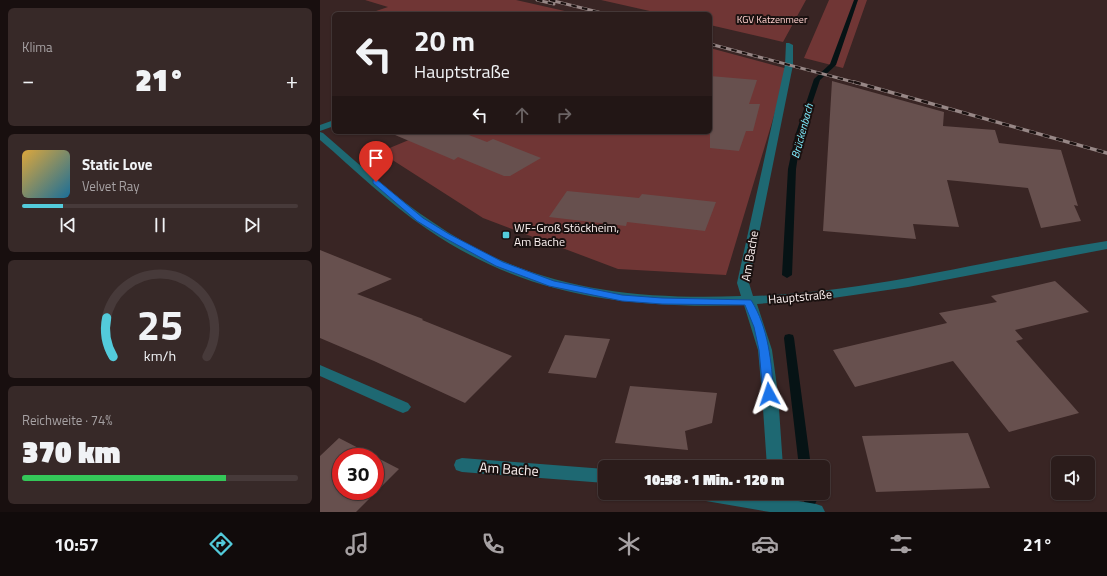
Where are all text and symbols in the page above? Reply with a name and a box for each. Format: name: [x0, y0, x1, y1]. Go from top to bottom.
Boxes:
park label: KGV Katzenmeer: [737, 12, 808, 27]
text: 20 m: [414, 19, 475, 62]
icon: left: [348, 28, 400, 80]
text: Klima: [22, 37, 53, 57]
text: 21°: [135, 57, 185, 103]
text: Hauptstraße: [414, 58, 510, 85]
text: −: [22, 63, 34, 97]
text: +: [286, 63, 298, 97]
water label: Brückenbach: [787, 101, 817, 160]
icon: left: [469, 104, 491, 126]
icon: ahead: [511, 104, 533, 126]
icon: right: [553, 104, 575, 126]
pin: [359, 141, 393, 182]
icon: arrive: [365, 147, 387, 169]
text: Static Love: [82, 153, 153, 176]
text: Velvet Ray: [82, 176, 140, 196]
icon: previous: [57, 214, 79, 236]
icon: pause: [149, 214, 171, 236]
icon: next: [241, 214, 263, 236]
place label: WF-Groß Stöckheim, Am Bache: [514, 218, 619, 251]
street label: Am Bache: [736, 229, 763, 283]
marker: WF-Groß Stöckheim, Am Bache: [501, 230, 511, 240]
street label: Hauptstraße: [767, 284, 833, 309]
text: 25: [137, 293, 183, 356]
text: km/h: [144, 345, 176, 367]
position arrow: [748, 373, 790, 415]
text: Reichweite · 74%: [22, 410, 113, 430]
text: 370 km: [22, 429, 120, 475]
speed limit sign: 30: [332, 448, 384, 500]
street label: Am Bache: [479, 456, 539, 481]
map controls: [1051, 456, 1095, 500]
button: sound: [1051, 456, 1095, 500]
text: 10:58 · 1 Min. · 120 m: [644, 468, 784, 491]
icon: directions: [207, 530, 235, 558]
icon: music: [343, 530, 371, 558]
icon: phone: [479, 530, 507, 558]
icon: climate: [615, 530, 643, 558]
icon: car: [751, 530, 779, 558]
icon: filters: [887, 530, 915, 558]
text: 10:57: [54, 531, 99, 558]
text: 21°: [1023, 531, 1053, 558]

